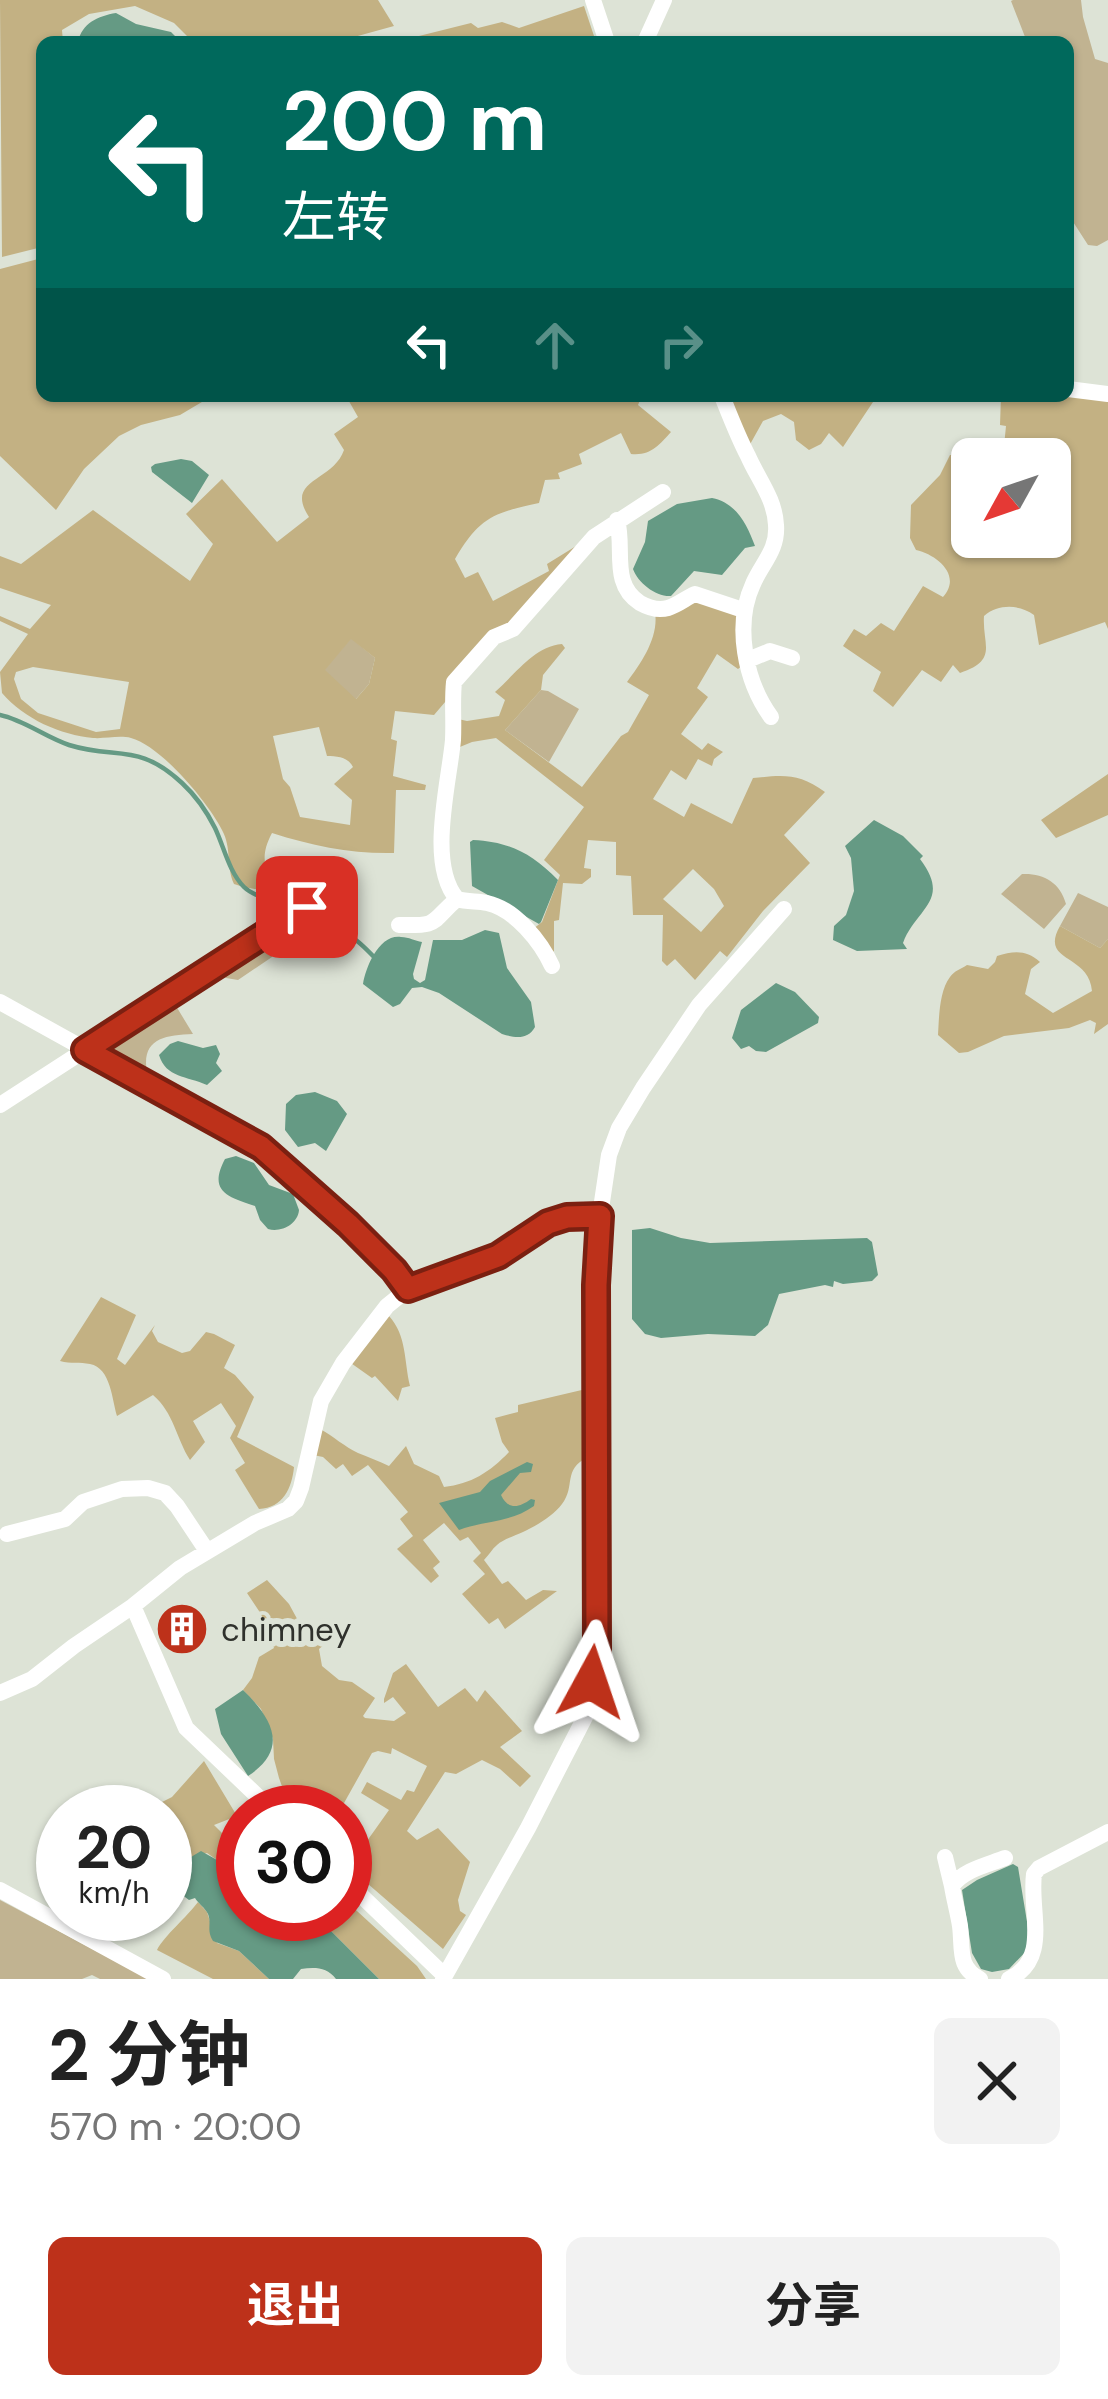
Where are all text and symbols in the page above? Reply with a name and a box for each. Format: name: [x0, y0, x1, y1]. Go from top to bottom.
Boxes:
text: 200 m: [282, 67, 547, 176]
icon: left: [84, 84, 240, 240]
text: 左转: [282, 182, 390, 253]
icon: left: [396, 312, 462, 378]
icon: ahead: [522, 312, 588, 378]
icon: right: [648, 312, 714, 378]
north arrow: [951, 438, 1071, 558]
map controls: [951, 438, 1071, 558]
pin: [256, 856, 358, 958]
icon: arrive: [274, 874, 340, 940]
building icon: chimney: [154, 1601, 210, 1657]
place label: chimney: [221, 1608, 352, 1651]
position arrow: [528, 1619, 654, 1745]
speed limit sign: 30: [216, 1785, 372, 1941]
text: 20: [76, 1808, 152, 1887]
text: km/h: [79, 1873, 149, 1912]
text: 2 分钟: [48, 2009, 250, 2102]
button: close: [934, 2018, 1060, 2144]
text: 570 m · 20:00: [48, 2101, 302, 2152]
button: 退出: [48, 2237, 542, 2375]
button: 分享: [566, 2237, 1060, 2375]

